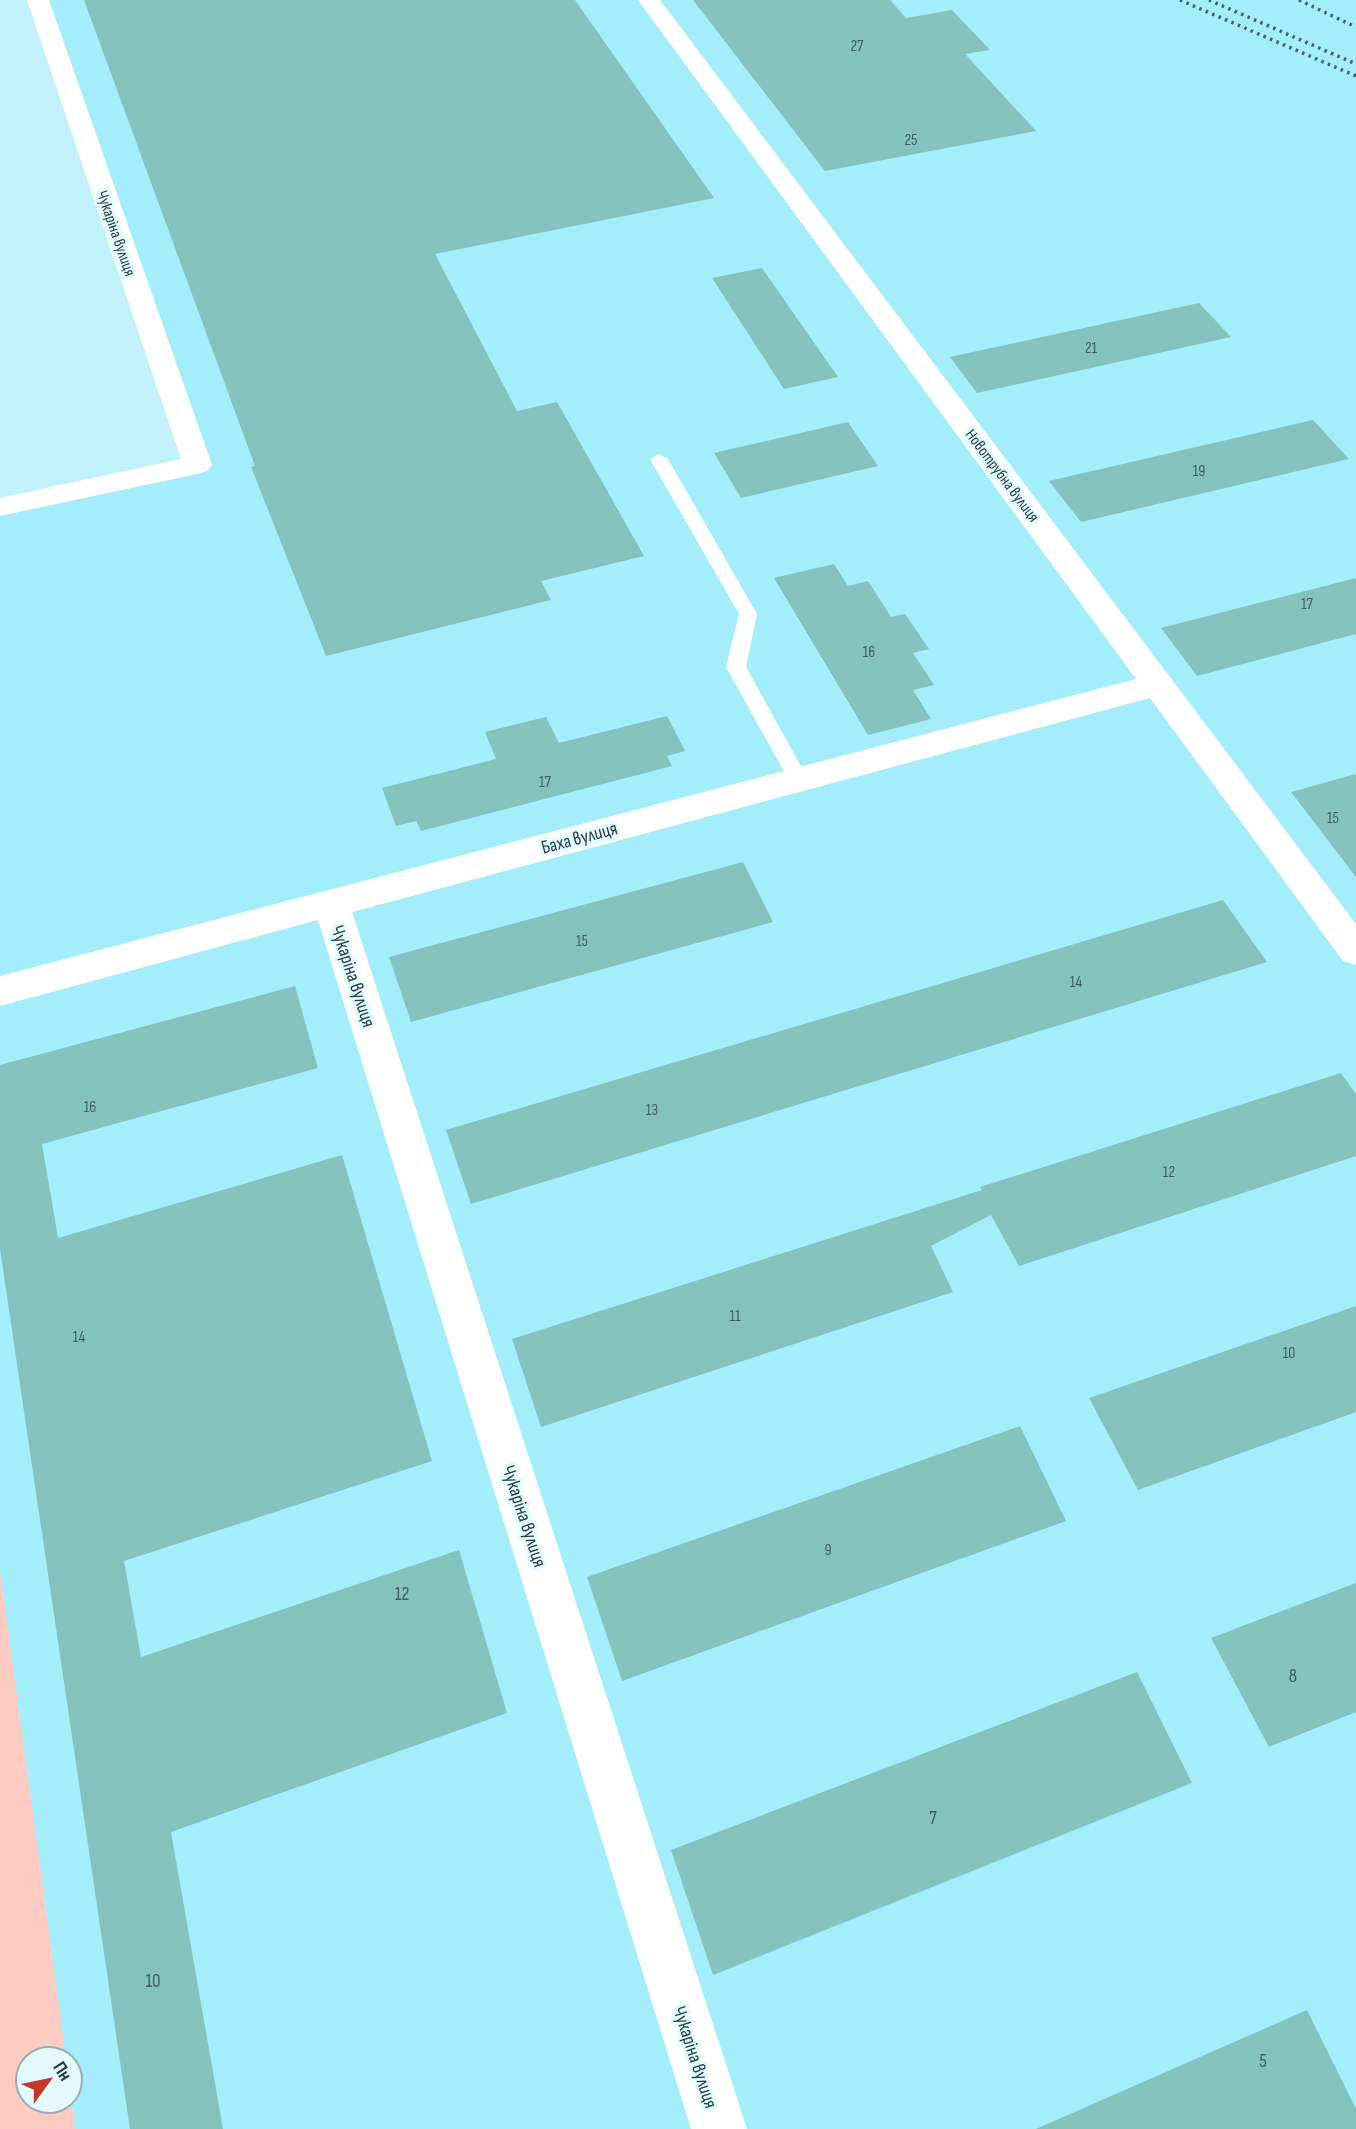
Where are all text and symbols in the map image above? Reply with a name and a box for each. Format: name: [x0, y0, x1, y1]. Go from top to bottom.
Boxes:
house number: 27: [850, 37, 864, 56]
house number: 25: [904, 131, 918, 150]
street label: Чукаріна вулиця: [92, 188, 139, 279]
house number: 21: [1085, 339, 1098, 358]
street label: Новотрубна вулиця: [961, 426, 1043, 526]
house number: 19: [1193, 462, 1205, 481]
house number: 17: [1301, 595, 1314, 614]
house number: 16: [863, 643, 875, 662]
house number: 17: [539, 773, 552, 792]
house number: 15: [1327, 809, 1339, 828]
street label: Баха вулиця: [539, 817, 620, 860]
street label: Чукаріна вулиця: [325, 923, 380, 1030]
house number: 15: [576, 932, 588, 951]
house number: 14: [1070, 973, 1082, 992]
house number: 16: [84, 1098, 96, 1117]
house number: 13: [646, 1101, 658, 1120]
house number: 12: [1163, 1163, 1175, 1182]
house number: 11: [729, 1307, 741, 1326]
house number: 14: [73, 1328, 85, 1347]
house number: 10: [1283, 1344, 1295, 1363]
street label: Чукаріна вулиця: [496, 1463, 551, 1570]
house number: 9: [824, 1541, 832, 1560]
house number: 12: [395, 1583, 409, 1606]
house number: 8: [1289, 1665, 1297, 1688]
house number: 7: [929, 1807, 937, 1830]
house number: 10: [145, 1970, 161, 1993]
street label: Чукаріна вулиця: [667, 2004, 722, 2111]
north arrow: [14, 2045, 84, 2115]
house number: 5: [1259, 2050, 1267, 2073]
text: Пн: [47, 2058, 77, 2086]

